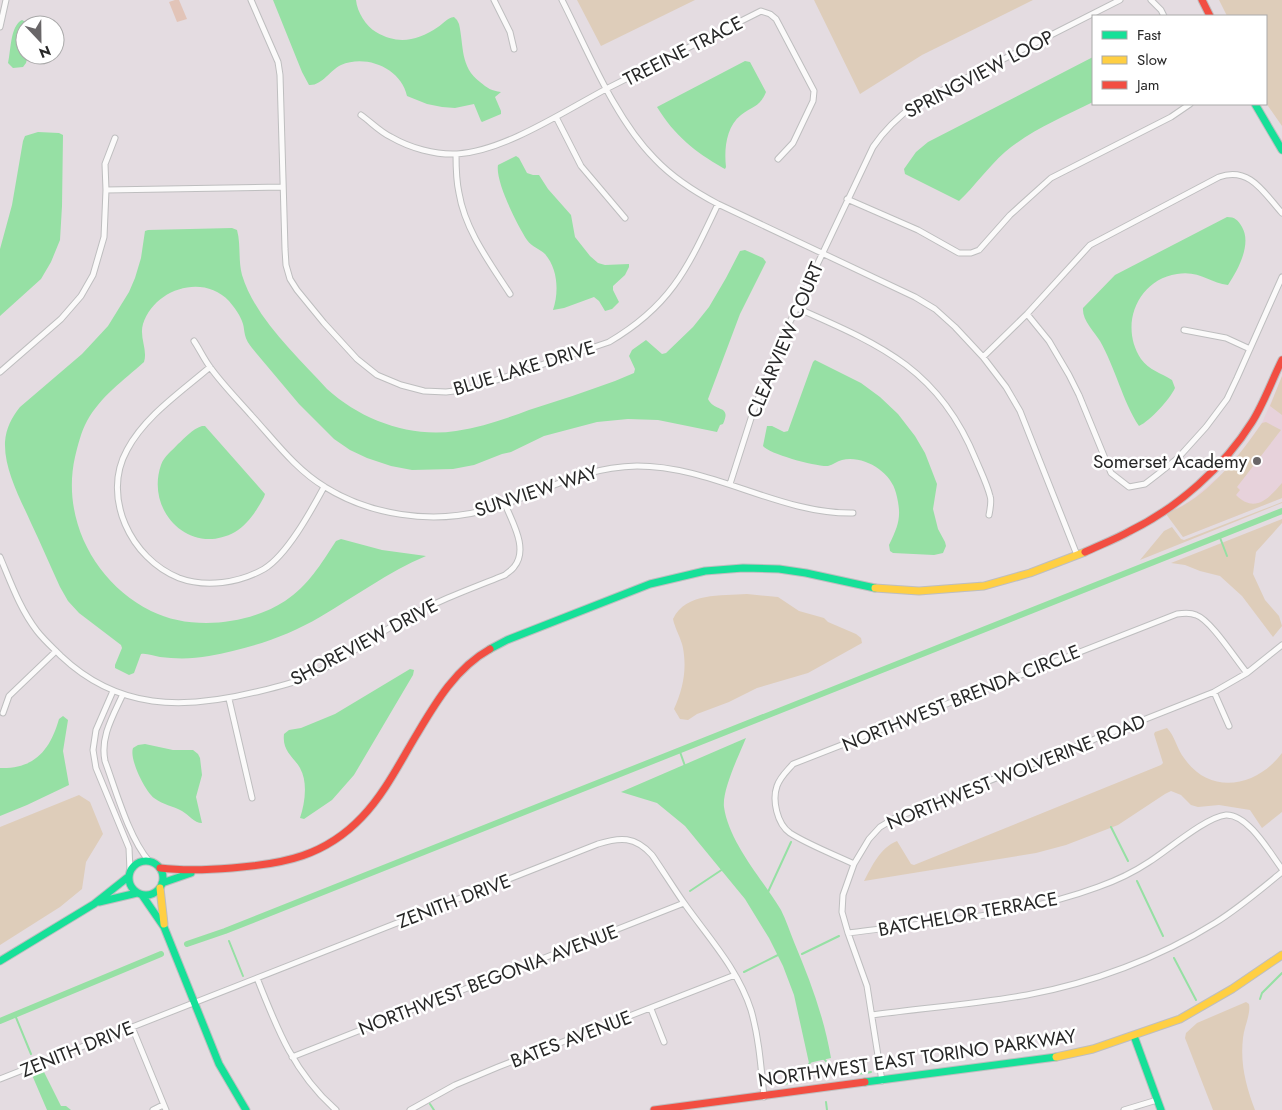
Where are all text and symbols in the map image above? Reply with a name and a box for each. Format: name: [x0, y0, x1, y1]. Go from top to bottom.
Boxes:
street label: TREEINE TRACE: [619, 9, 747, 93]
north arrow: [15, 15, 65, 65]
legend: [1092, 15, 1267, 105]
street label: SPRINGVIEW LOOP: [900, 23, 1058, 125]
text: Fast: [1137, 24, 1161, 46]
text: N: [36, 41, 54, 63]
text: Slow: [1137, 49, 1168, 71]
text: Jam: [1135, 74, 1160, 96]
street label: CLEARVIEW COURT: [740, 258, 830, 422]
street label: BLUE LAKE DRIVE: [450, 334, 598, 402]
place label: Somerset Academy: [1093, 448, 1248, 475]
marker: Somerset Academy: [1251, 455, 1263, 467]
street label: SUNVIEW WAY: [471, 458, 601, 524]
street label: SHOREVIEW DRIVE: [285, 592, 443, 692]
street label: NORTHWEST BRENDA CIRCLE: [838, 638, 1084, 758]
street label: NORTHWEST WOLVERINE ROAD: [883, 708, 1149, 836]
street label: ZENITH DRIVE: [393, 867, 515, 935]
street label: BATCHELOR TERRACE: [876, 885, 1060, 943]
street label: NORTHWEST BEGONIA AVENUE: [354, 918, 622, 1042]
street label: BATES AVENUE: [507, 1004, 635, 1074]
street label: ZENITH DRIVE: [17, 1014, 137, 1084]
street label: NORTHWEST EAST TORINO PARKWAY: [756, 1022, 1078, 1094]

